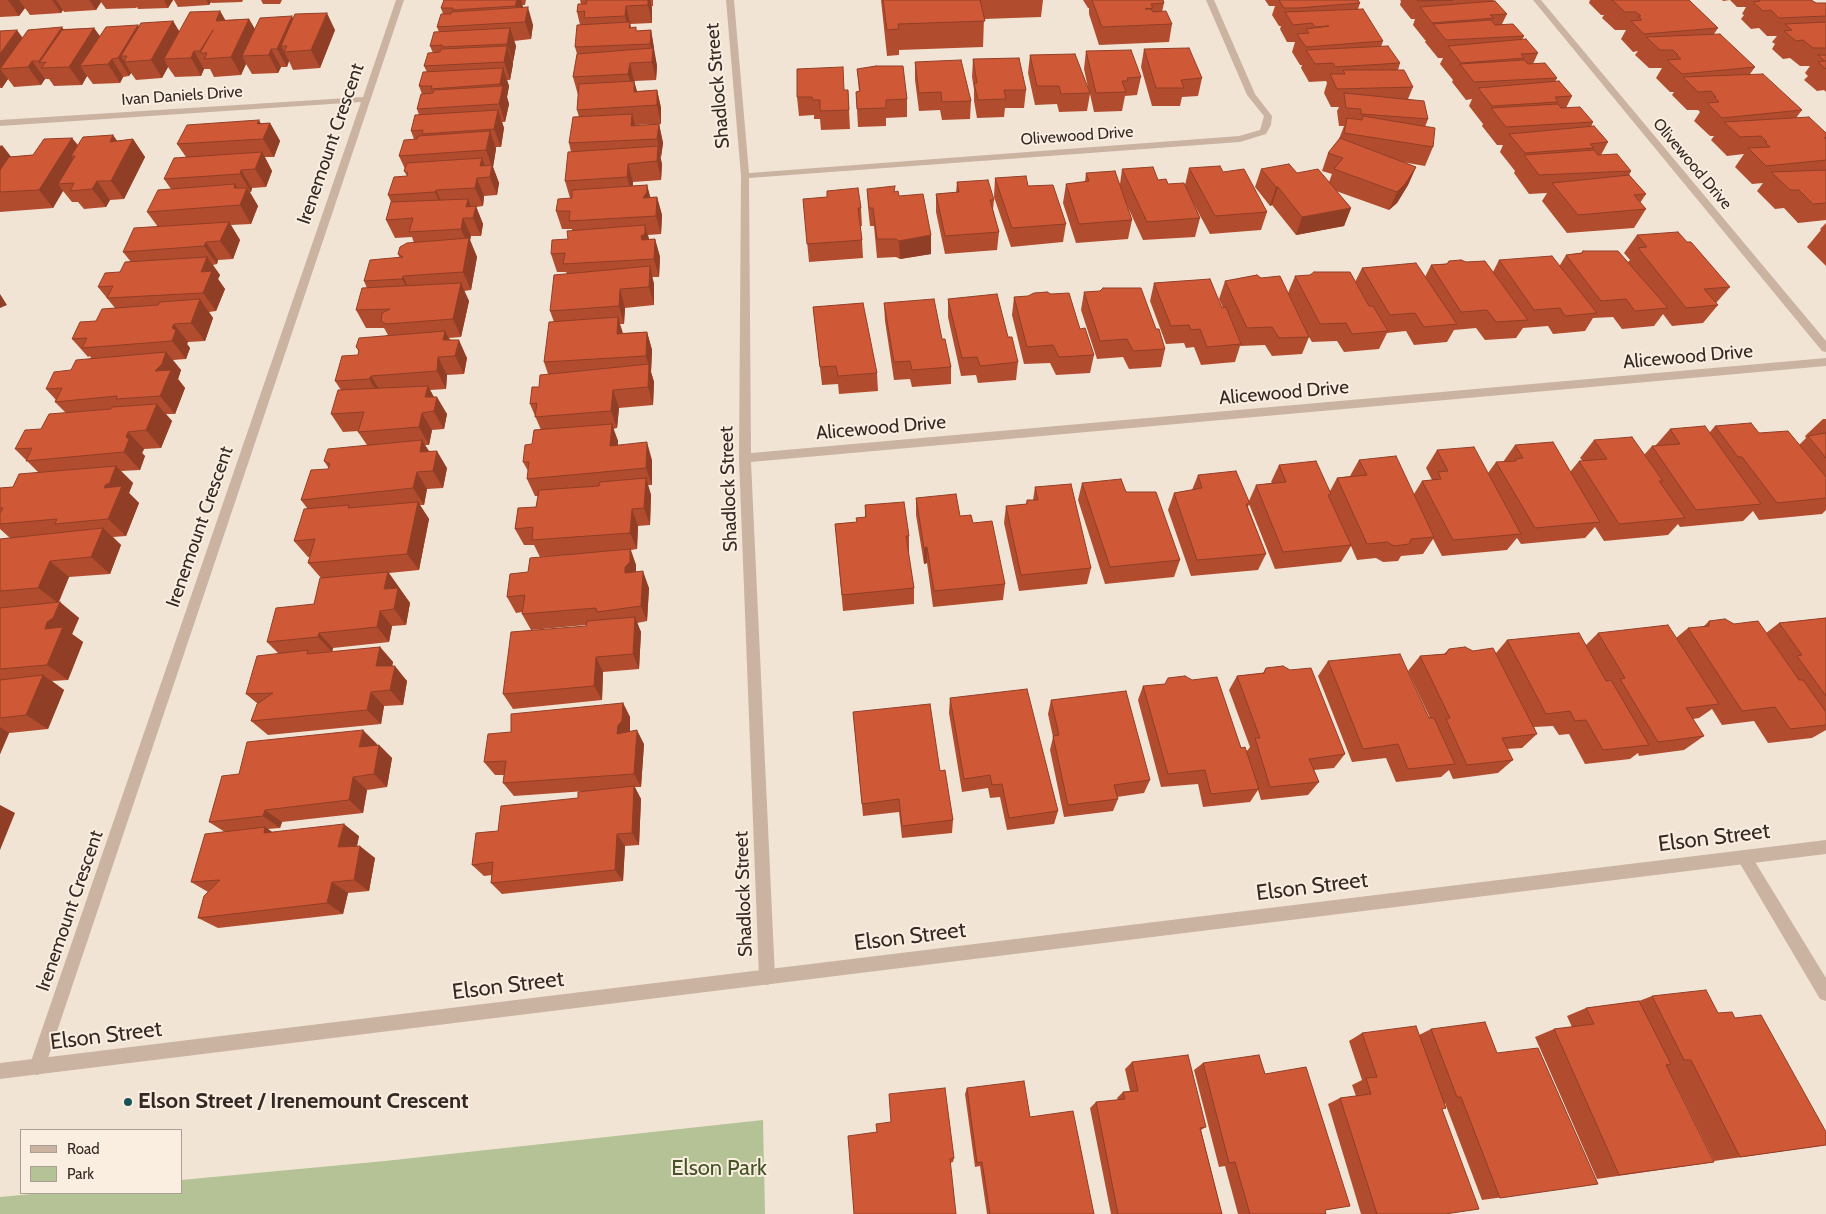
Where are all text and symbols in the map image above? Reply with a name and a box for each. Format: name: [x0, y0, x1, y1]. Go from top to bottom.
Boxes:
street label: Shadlock Street: [701, 22, 735, 150]
street label: Irenemount Crescent: [293, 61, 369, 227]
street label: Ivan Daniels Drive: [121, 82, 243, 110]
street label: Olivewood Drive: [1648, 115, 1736, 213]
street label: Olivewood Drive: [1020, 122, 1134, 150]
street label: Alicewood Drive: [1622, 340, 1754, 374]
street label: Alicewood Drive: [1218, 376, 1350, 410]
street label: Alicewood Drive: [815, 411, 947, 445]
street label: Shadlock Street: [715, 426, 743, 552]
street label: Irenemount Crescent: [162, 444, 238, 610]
street label: Elson Street: [1657, 818, 1771, 858]
street label: Irenemount Crescent: [32, 828, 108, 994]
street label: Shadlock Street: [730, 831, 758, 957]
street label: Elson Street: [1255, 867, 1369, 907]
street label: Elson Street: [853, 917, 967, 957]
street label: Elson Street: [451, 966, 565, 1006]
street label: Elson Street: [49, 1016, 163, 1056]
place label: Elson Street / Irenemount Crescent: [138, 1089, 469, 1115]
marker: Elson Street / Irenemount Crescent: [122, 1096, 134, 1108]
legend: [20, 1129, 182, 1194]
text: Road: [67, 1140, 100, 1158]
park label: Elson Park: [671, 1156, 767, 1182]
text: Park: [67, 1165, 94, 1183]

